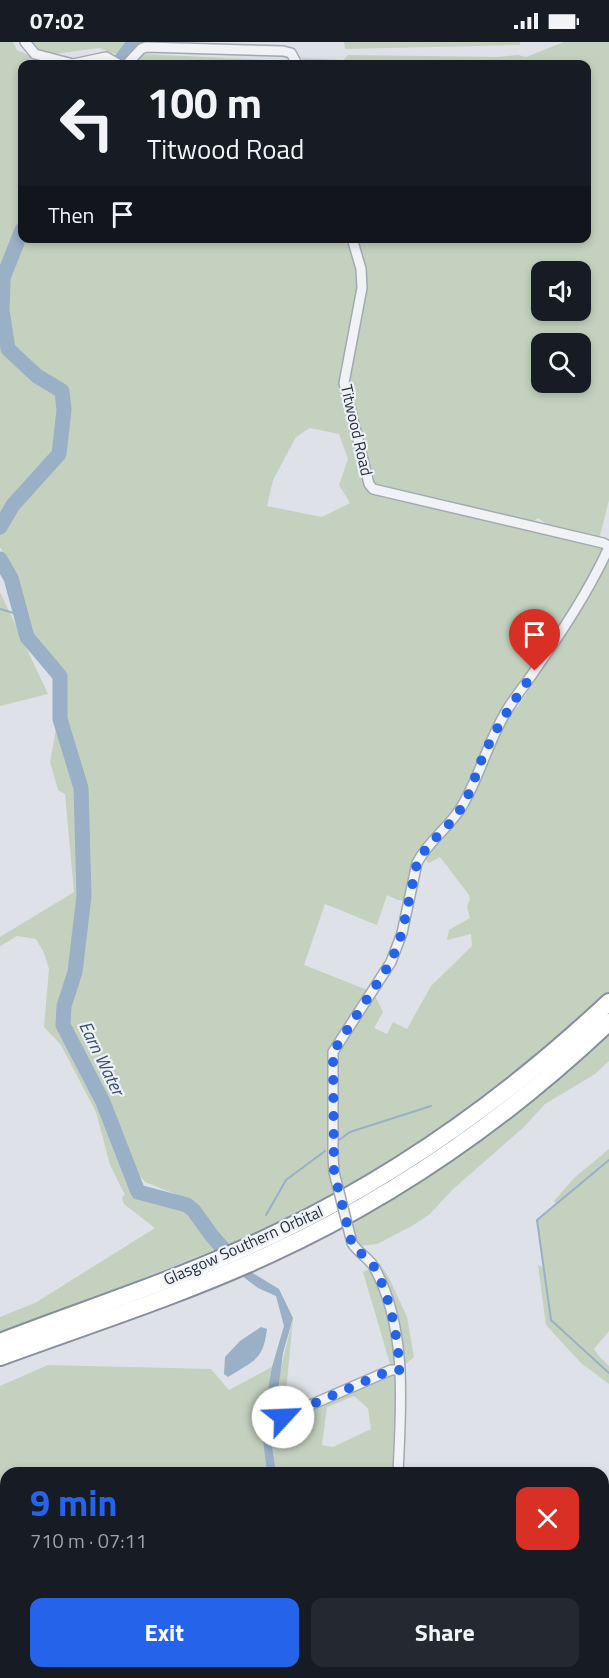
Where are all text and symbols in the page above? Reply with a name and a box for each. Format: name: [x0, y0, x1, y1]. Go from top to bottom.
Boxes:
text: 07:02: [30, 4, 85, 38]
text: 100 m: [147, 70, 262, 134]
icon: left: [48, 84, 126, 162]
text: Titwood Road: [147, 128, 304, 169]
text: Then: [48, 198, 94, 232]
icon: arrive: [106, 198, 139, 231]
map controls: [531, 261, 591, 393]
button: sound: [531, 261, 591, 321]
button: search: [531, 333, 591, 393]
street label: Titwood Road: [335, 382, 379, 478]
pin: [509, 609, 560, 671]
icon: arrive: [518, 618, 551, 651]
water label: Earn Water: [72, 1016, 133, 1102]
street label: Glasgow Southern Orbital: [159, 1199, 327, 1291]
position arrow: [251, 1385, 315, 1449]
text: 9 min: [30, 1475, 117, 1530]
button: close: [516, 1487, 579, 1550]
text: 710 m · 07:11: [30, 1525, 147, 1556]
button: Exit: [30, 1598, 299, 1667]
button: Share: [311, 1598, 579, 1667]

